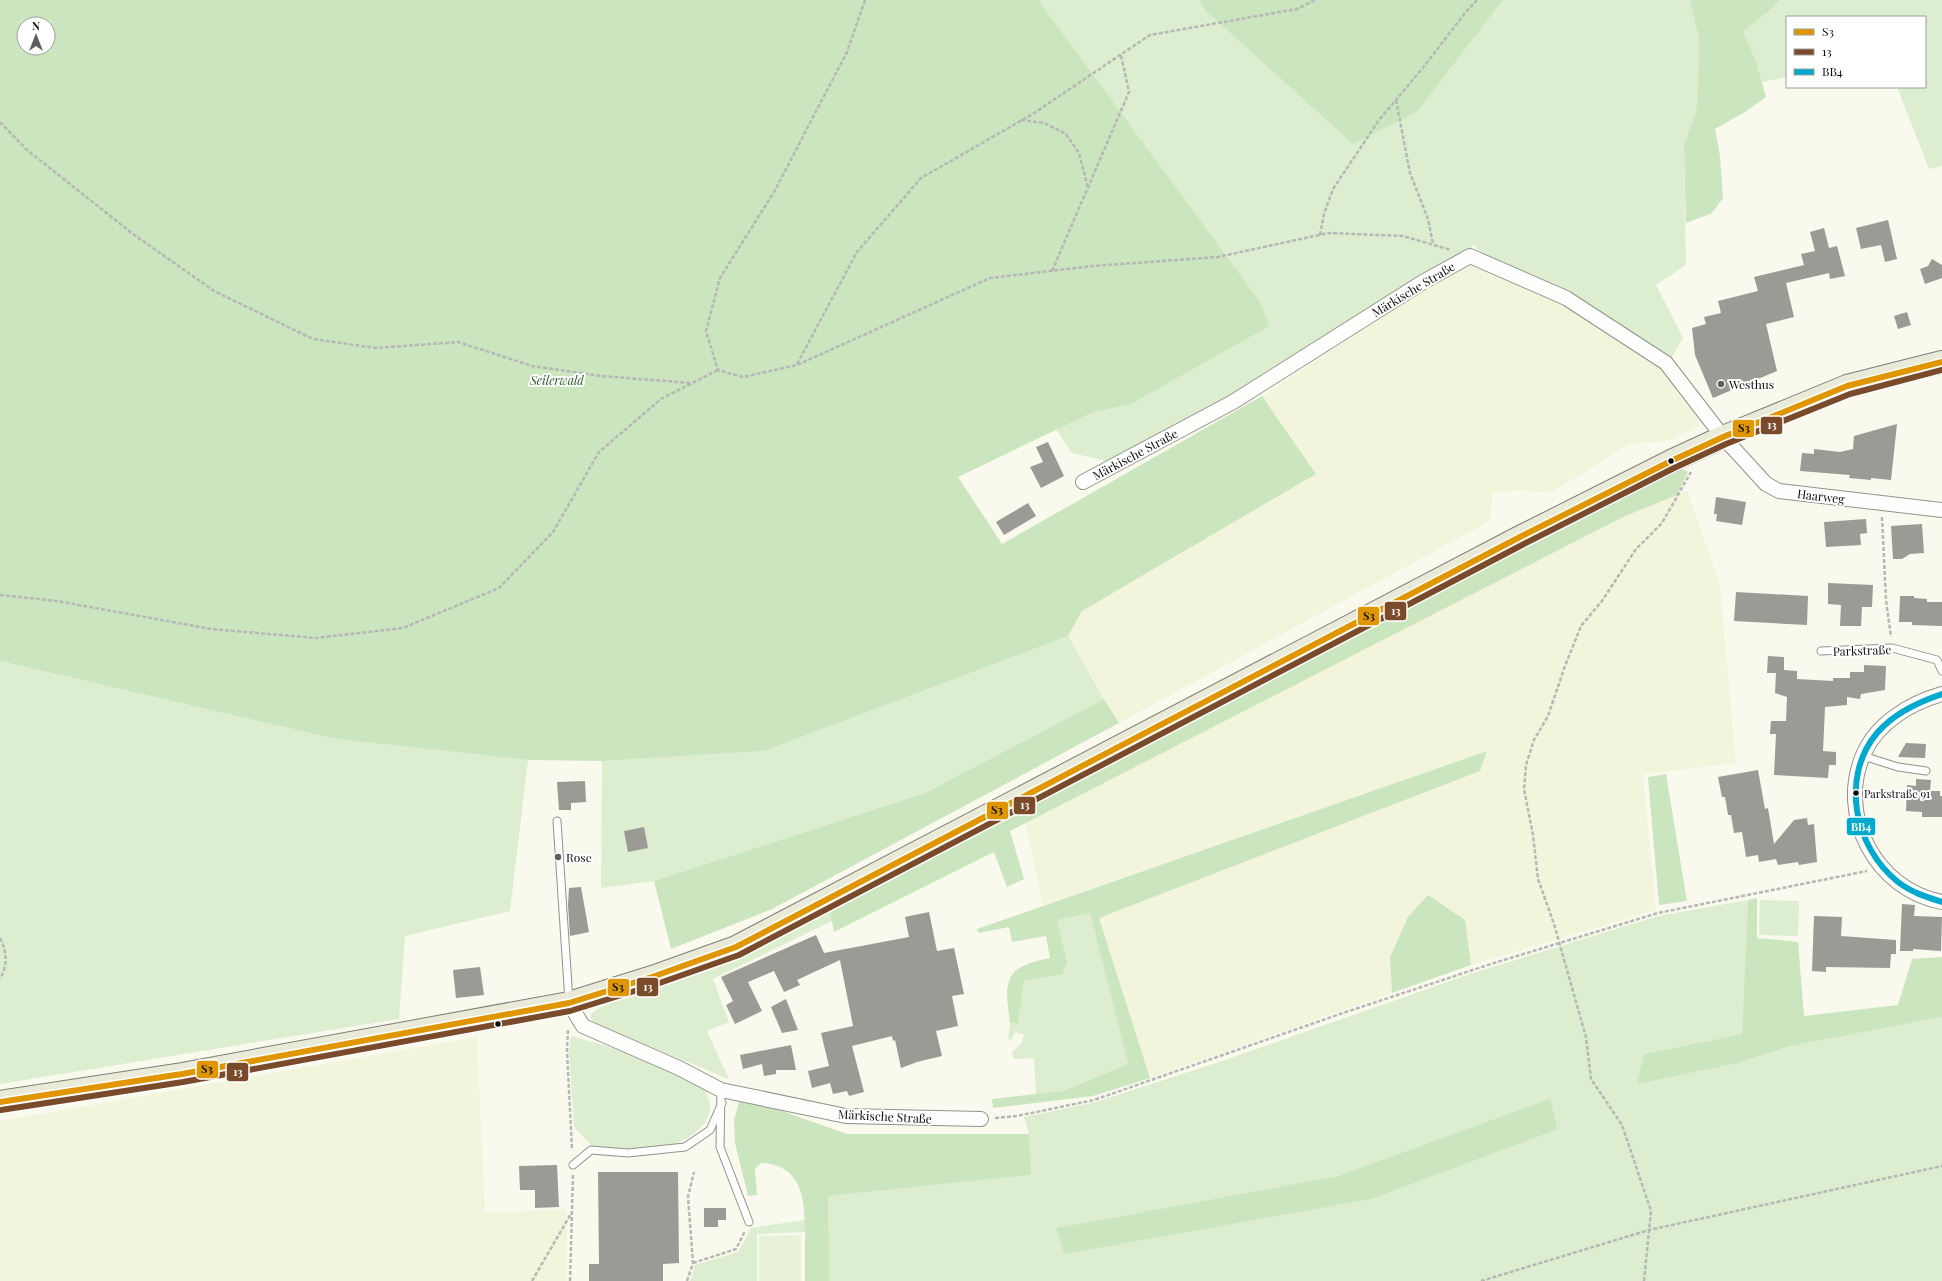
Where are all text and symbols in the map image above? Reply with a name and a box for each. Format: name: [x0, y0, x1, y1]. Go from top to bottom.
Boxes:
north arrow: [16, 16, 56, 56]
legend: [1786, 16, 1926, 88]
text: N: [32, 18, 40, 33]
text: S3: [1822, 23, 1834, 39]
text: 13: [1822, 43, 1832, 59]
text: BB4: [1822, 63, 1843, 79]
street label: Märkische Straße: [1369, 258, 1457, 320]
park label: Seilerwald: [529, 372, 584, 388]
place label: Westhus: [1728, 376, 1774, 392]
marker: Westhus: [1716, 379, 1726, 389]
line badge: 13: [1760, 416, 1783, 435]
text: 13: [1767, 417, 1777, 432]
line badge: S3: [1732, 419, 1755, 438]
text: S3: [1738, 420, 1750, 435]
street label: Märkische Straße: [1090, 425, 1180, 483]
unlabelled marker: [1666, 456, 1676, 466]
street label: Haarweg: [1796, 485, 1846, 507]
line badge: 13: [1384, 601, 1407, 621]
text: 13: [1391, 603, 1401, 618]
line badge: S3: [1357, 606, 1380, 626]
text: S3: [1363, 608, 1375, 623]
street label: Parkstraße: [1832, 641, 1892, 659]
place label: Parkstraße 91: [1864, 786, 1930, 801]
marker: Parkstraße 91: [1851, 788, 1861, 798]
line badge: 13: [1013, 796, 1036, 815]
text: 13: [1020, 797, 1030, 812]
line badge: S3: [986, 801, 1009, 820]
text: S3: [991, 802, 1003, 817]
line badge: BB4: [1846, 817, 1876, 836]
text: BB4: [1851, 819, 1871, 834]
place label: Rose: [566, 849, 592, 865]
marker: Rose: [553, 852, 563, 862]
line badge: 13: [636, 977, 659, 997]
line badge: S3: [607, 978, 630, 997]
text: S3: [612, 979, 624, 994]
text: 13: [643, 979, 653, 994]
unlabelled marker: [493, 1019, 503, 1029]
line badge: S3: [196, 1060, 219, 1079]
text: S3: [201, 1061, 213, 1076]
line badge: 13: [226, 1062, 249, 1082]
text: 13: [233, 1064, 243, 1079]
street label: Märkische Straße: [838, 1106, 932, 1126]

